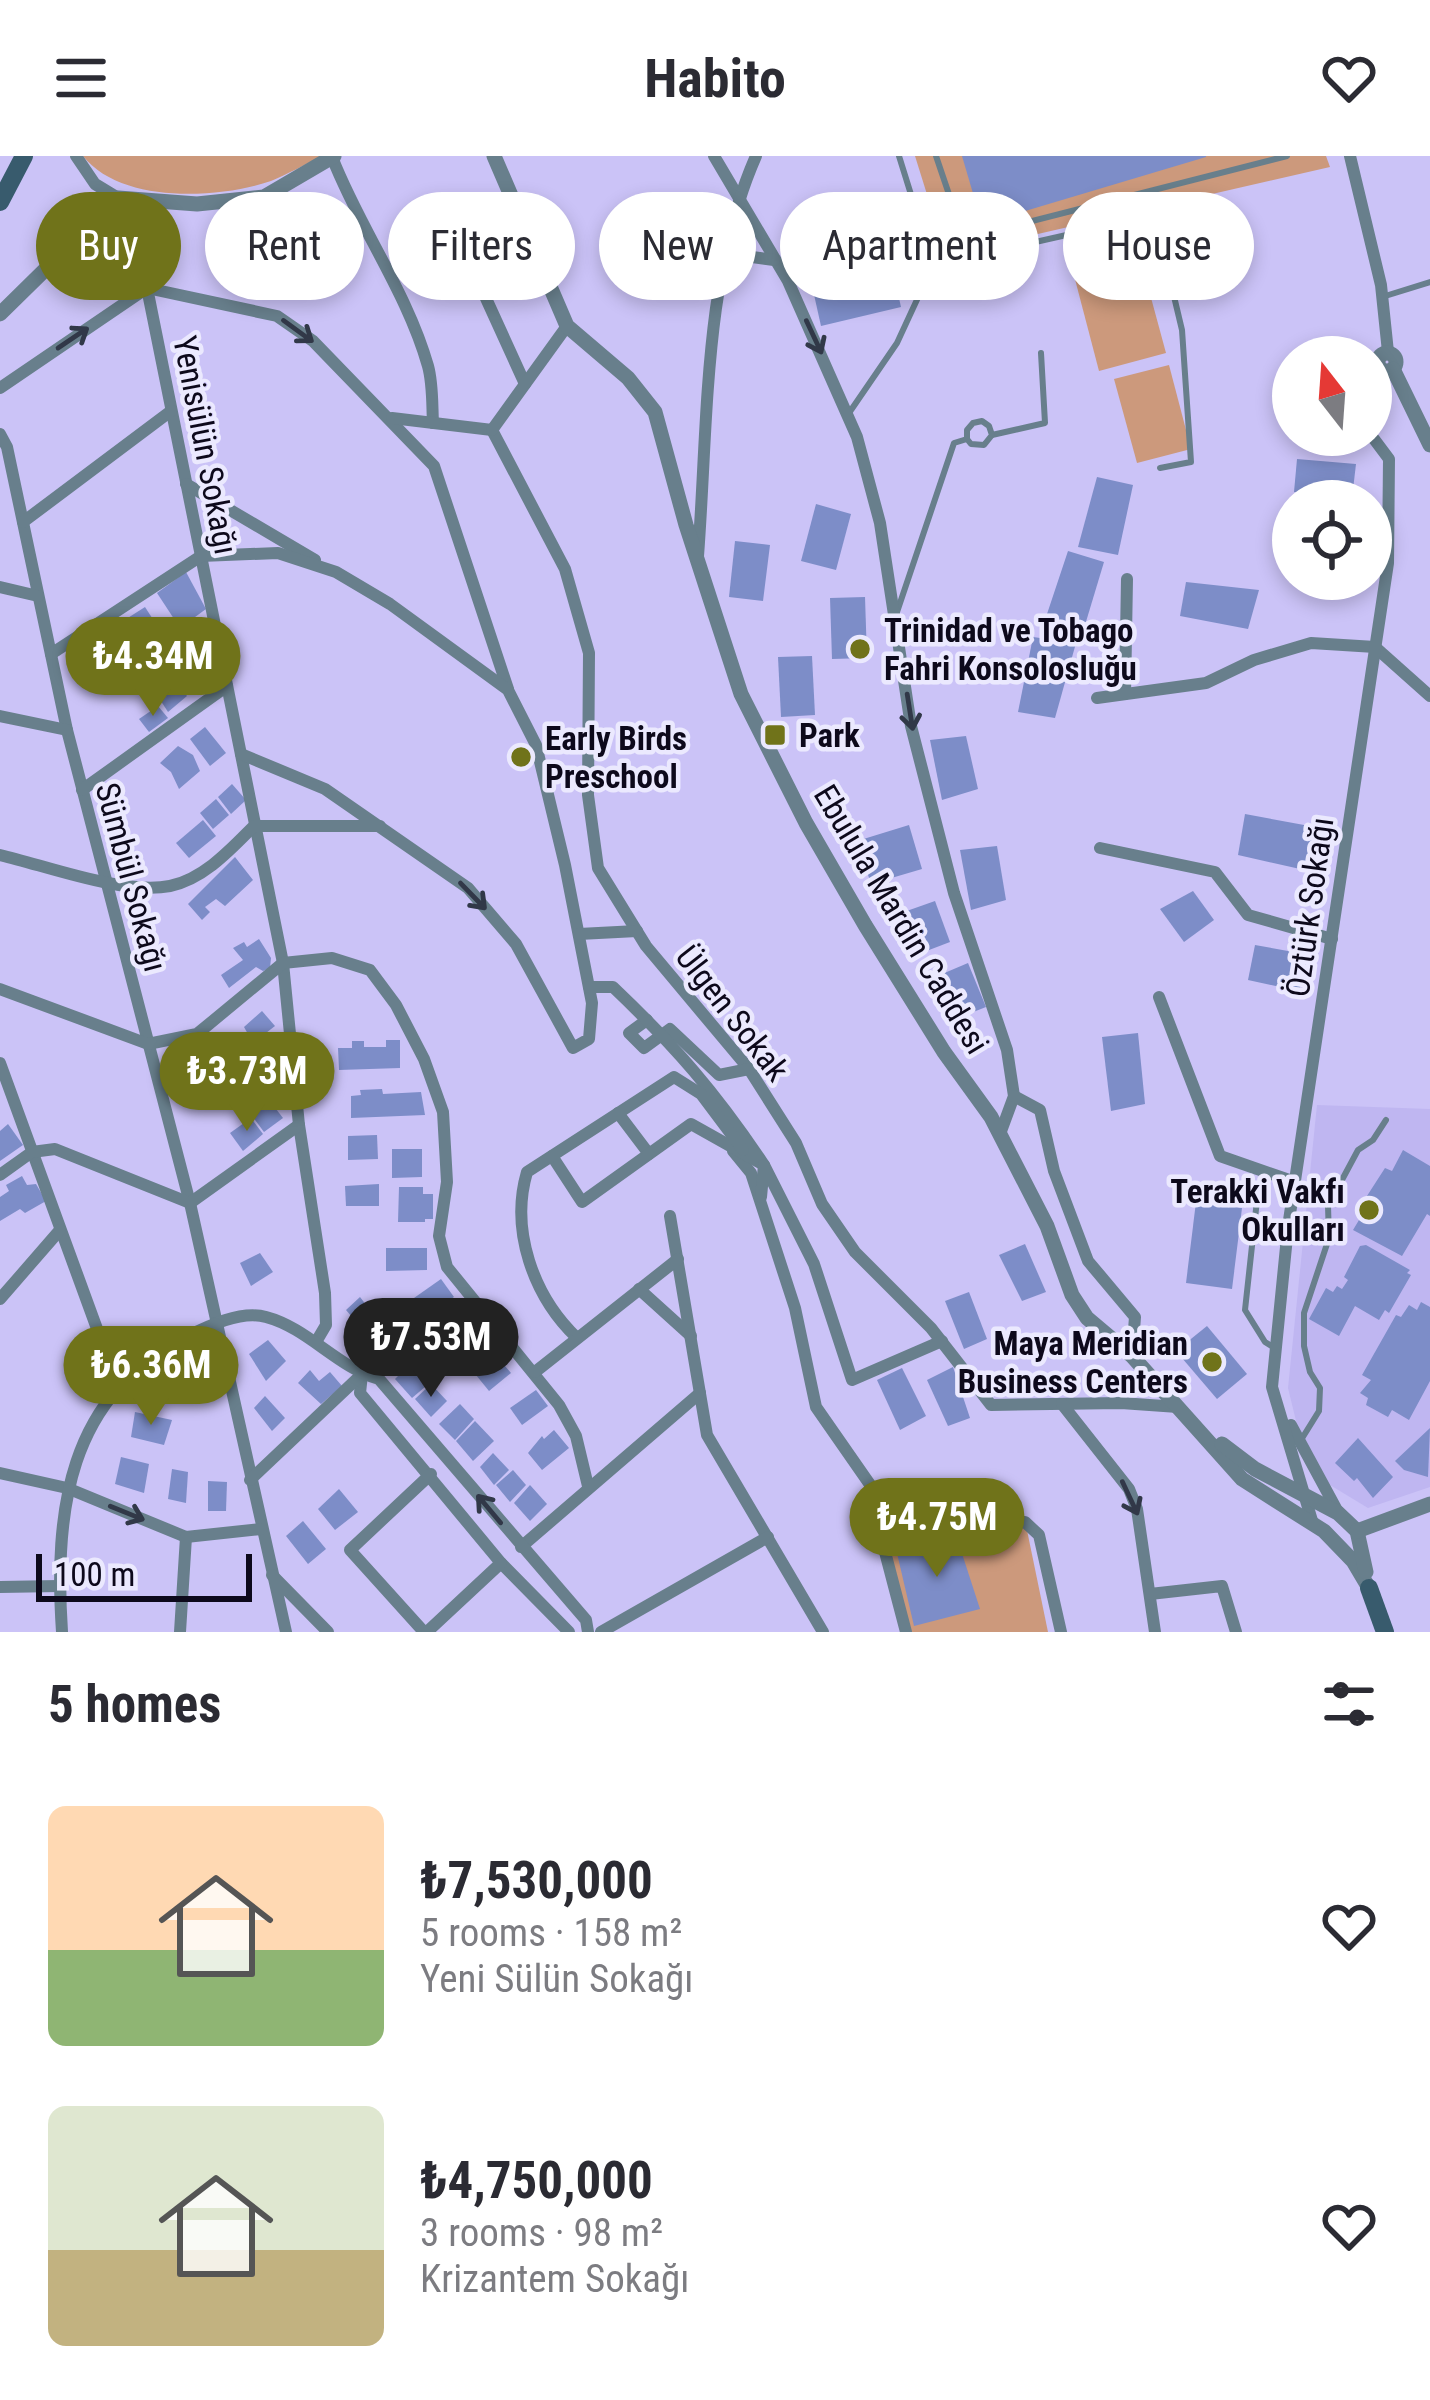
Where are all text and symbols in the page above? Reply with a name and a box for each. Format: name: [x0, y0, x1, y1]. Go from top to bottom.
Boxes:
icon: menu: [48, 45, 114, 111]
icon: heart: [1316, 45, 1382, 111]
text: Habito: [644, 47, 786, 110]
chip: Buy: [36, 192, 181, 300]
chip: Rent: [205, 192, 364, 300]
chip: Filters: [388, 192, 575, 300]
chip: New: [599, 192, 756, 300]
chip: Apartment: [780, 192, 1039, 300]
chip: House: [1063, 192, 1254, 300]
one-way arrow: [281, 317, 314, 343]
one-way arrow: [804, 318, 826, 354]
one-way arrow: [56, 326, 90, 351]
street label: Yenisülün Sokağı: [165, 333, 246, 558]
north arrow: [1272, 336, 1392, 456]
map controls: [1272, 336, 1392, 600]
button: locate: [1272, 480, 1392, 600]
place label: Trinidad ve Tobago Fahri Konsolosluğu: [884, 611, 1137, 688]
pin: ₺4.34M: [55, 617, 251, 719]
text: ₺4.34M: [92, 633, 214, 679]
marker: Trinidad ve Tobago Fahri Konsolosluğu: [847, 636, 873, 662]
one-way arrow: [899, 692, 922, 731]
place label: Park: [799, 716, 860, 755]
place label: Early Birds Preschool: [545, 719, 687, 796]
marker: Park: [762, 722, 788, 748]
marker: Early Birds Preschool: [508, 744, 534, 770]
street label: Ebulula Mardin Caddesi: [806, 778, 997, 1061]
street label: Sümbül Sokağı: [88, 779, 175, 976]
street label: Öztürk Sokağı: [1278, 815, 1341, 999]
one-way arrow: [459, 881, 487, 910]
street label: Ülgen Sokak: [668, 938, 797, 1089]
pin: ₺3.73M: [149, 1032, 345, 1134]
text: ₺3.73M: [186, 1048, 308, 1094]
place label: Terakki Vakfı Okulları: [1170, 1172, 1345, 1249]
marker: Terakki Vakfı Okulları: [1356, 1197, 1382, 1223]
pin: ₺7.53M: [333, 1298, 529, 1400]
text: ₺7.53M: [370, 1314, 492, 1360]
place label: Maya Meridian Business Centers: [958, 1324, 1188, 1401]
pin: ₺6.36M: [53, 1326, 249, 1428]
text: ₺6.36M: [90, 1342, 212, 1388]
marker: Maya Meridian Business Centers: [1199, 1349, 1225, 1375]
pin: ₺4.75M: [839, 1478, 1035, 1580]
one-way arrow: [1121, 1479, 1143, 1515]
one-way arrow: [477, 1494, 503, 1526]
text: ₺4.75M: [876, 1494, 998, 1540]
one-way arrow: [107, 1503, 144, 1525]
scale bar: [36, 1548, 252, 1601]
text: 100 m: [54, 1555, 135, 1594]
icon: filters: [1316, 1671, 1382, 1737]
text: 5 homes: [48, 1675, 221, 1734]
text: ₺7,530,000: [420, 1851, 653, 1910]
icon: home: [144, 1854, 288, 1998]
icon: heart: [1316, 1893, 1382, 1959]
text: 5 rooms · 158 m²: [420, 1910, 682, 1956]
text: Yeni Sülün Sokağı: [420, 1956, 694, 2002]
text: ₺4,750,000: [420, 2151, 653, 2210]
icon: home: [144, 2154, 288, 2298]
icon: heart: [1316, 2193, 1382, 2259]
text: 3 rooms · 98 m²: [420, 2210, 663, 2256]
text: Krizantem Sokağı: [420, 2256, 689, 2302]

